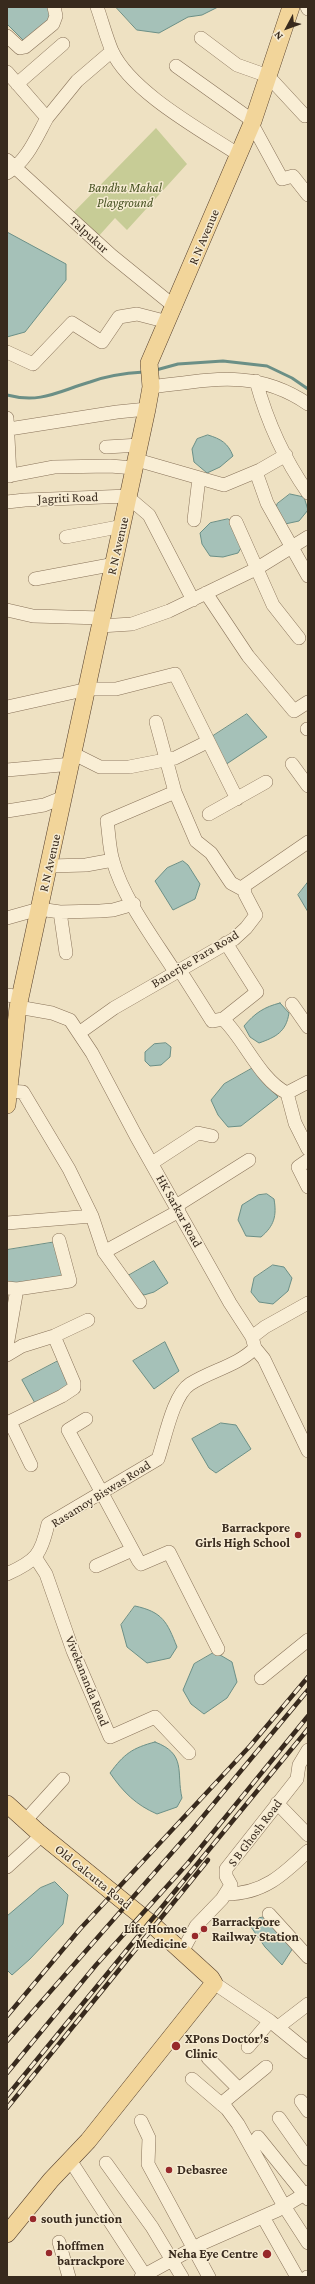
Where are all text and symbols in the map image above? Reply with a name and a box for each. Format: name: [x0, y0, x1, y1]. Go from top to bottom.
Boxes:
north arrow: [267, 8, 307, 48]
text: N: [271, 29, 285, 43]
park label: Bandhu Mahal Playground: [88, 180, 162, 211]
street label: R N Avenue: [185, 207, 223, 267]
street label: Talpukur: [66, 213, 112, 257]
street label: Jagriti Road: [37, 489, 99, 507]
street label: R N Avenue: [104, 516, 132, 576]
street label: R N Avenue: [36, 833, 64, 893]
street label: Banerjee Para Road: [149, 927, 241, 991]
street label: HK Sarkar Road: [153, 1172, 205, 1250]
street label: Rasamoy Biswas Road: [48, 1457, 154, 1531]
place label: Barrackpore Girls High School: [195, 1520, 290, 1551]
marker: Barrackpore Girls High School: [293, 1530, 303, 1540]
street label: Vivekananda Road: [62, 1634, 112, 1728]
street label: S B Ghosh Road: [225, 1796, 285, 1870]
street label: Old Calcutta Road: [52, 1841, 134, 1913]
place label: Barrackpore Railway Station: [212, 1914, 299, 1945]
place label: Life Homoe Medicine: [124, 1921, 187, 1952]
marker: Barrackpore Railway Station: [199, 1924, 209, 1934]
marker: Life Homoe Medicine: [190, 1931, 200, 1941]
place label: XPons Doctor's Clinic: [185, 2031, 269, 2062]
marker: XPons Doctor's Clinic: [170, 2040, 182, 2052]
place label: Debasree: [177, 2162, 228, 2178]
marker: Debasree: [164, 2165, 174, 2175]
place label: south junction: [41, 2211, 122, 2227]
marker: south junction: [28, 2214, 38, 2224]
place label: hoffmen barrackpore: [57, 2238, 125, 2269]
place label: Neha Eye Centre: [168, 2246, 258, 2262]
marker: hoffmen barrackpore: [44, 2248, 54, 2258]
marker: Neha Eye Centre: [261, 2248, 273, 2260]

